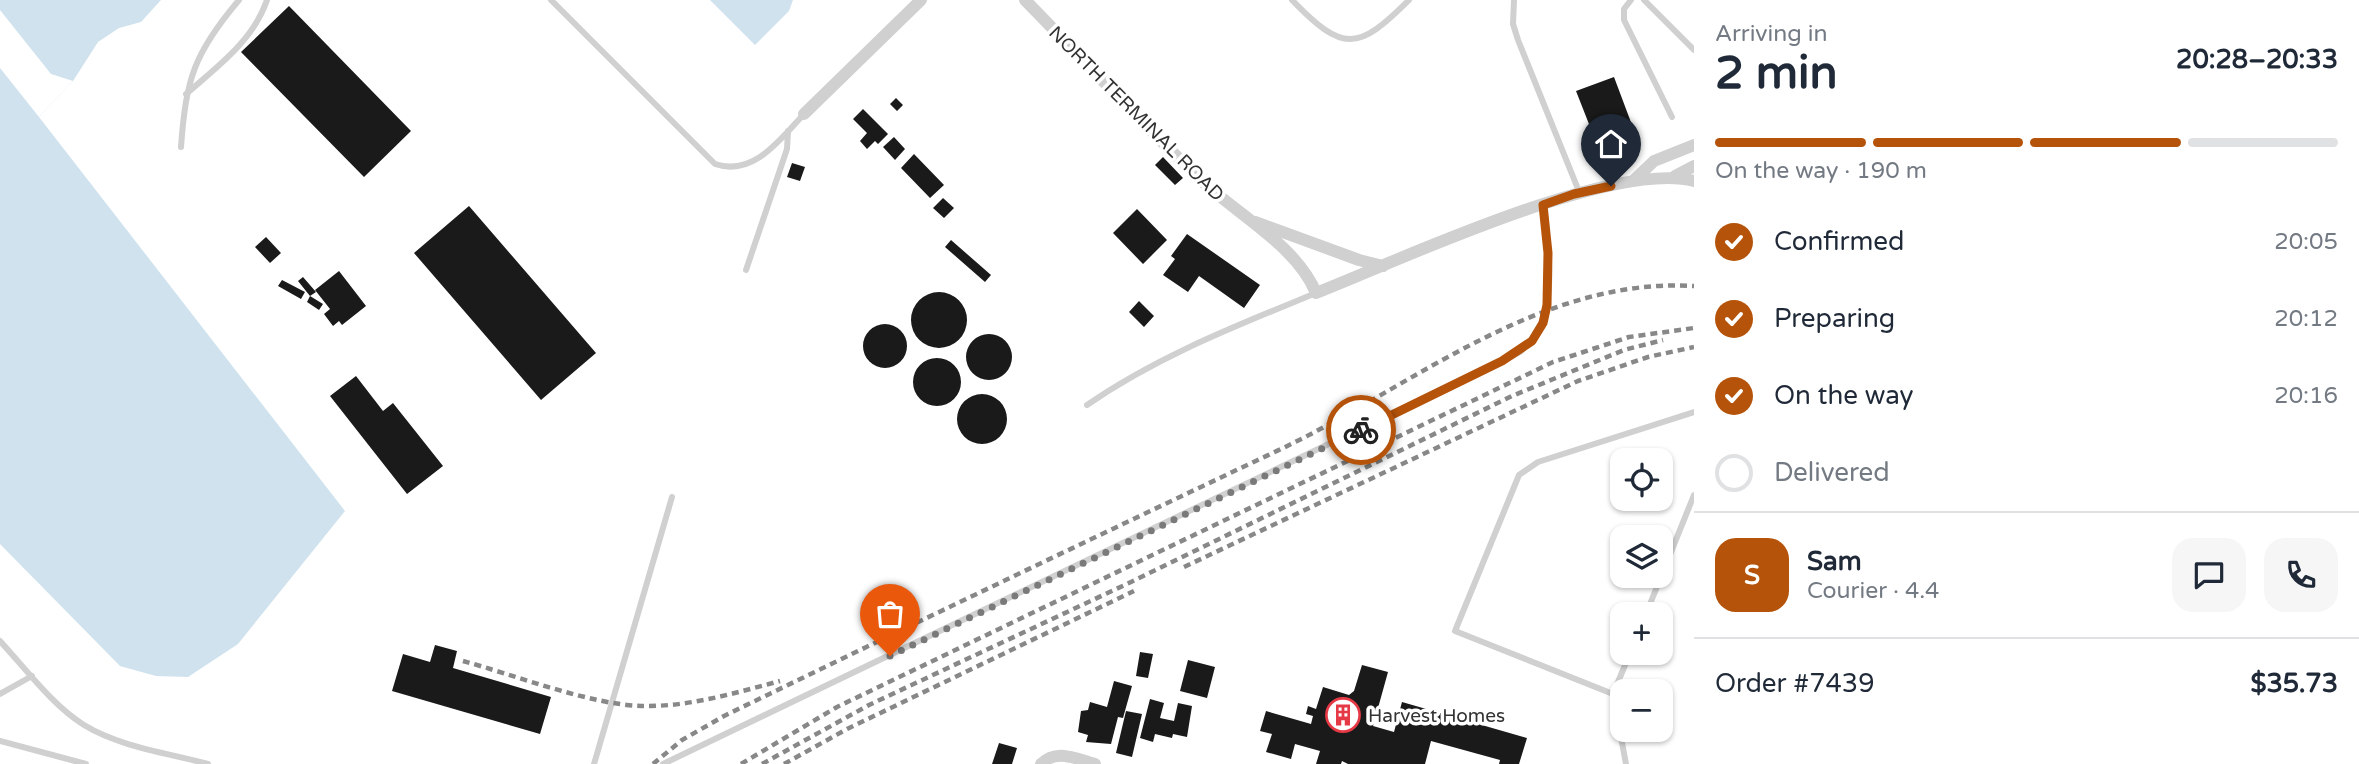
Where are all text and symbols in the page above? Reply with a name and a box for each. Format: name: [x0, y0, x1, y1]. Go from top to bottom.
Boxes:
text: Arriving in: [1715, 20, 1828, 48]
street label: NORTH TERMINAL ROAD: [1044, 22, 1228, 206]
text: 20:28–20:33: [2176, 44, 2338, 75]
text: 2 min: [1715, 46, 1838, 101]
pin: [1581, 114, 1641, 186]
icon: home: [1592, 125, 1630, 163]
text: On the way · 190 m: [1715, 157, 1927, 185]
icon: check: [1715, 223, 1753, 261]
text: Confirmed: [1774, 226, 1904, 257]
text: 20:05: [2274, 228, 2338, 256]
icon: check: [1715, 300, 1753, 338]
text: Preparing: [1774, 303, 1895, 334]
text: 20:12: [2274, 305, 2338, 333]
icon: check: [1715, 377, 1753, 415]
text: On the way: [1774, 380, 1914, 411]
text: 20:16: [2274, 382, 2338, 410]
courier: [1326, 395, 1396, 465]
icon: bike: [1342, 411, 1380, 449]
map controls: [1610, 448, 1673, 742]
button: locate: [1610, 448, 1673, 511]
text: Delivered: [1774, 457, 1890, 488]
button: layers: [1610, 525, 1673, 588]
button: chat: [2172, 538, 2246, 612]
button: phone: [2264, 538, 2338, 612]
text: Sam: [1807, 546, 1862, 577]
text: S: [1744, 560, 1760, 591]
text: Courier · 4.4: [1807, 577, 1939, 605]
pin: [860, 584, 920, 656]
icon: bag: [871, 595, 909, 633]
button: +: [1610, 602, 1673, 665]
text: Order #7439: [1715, 668, 1875, 699]
text: $35.73: [2250, 668, 2338, 699]
button: −: [1610, 679, 1673, 742]
building icon: Harvest Homes: [1324, 696, 1362, 734]
place label: Harvest Homes: [1368, 705, 1505, 727]

